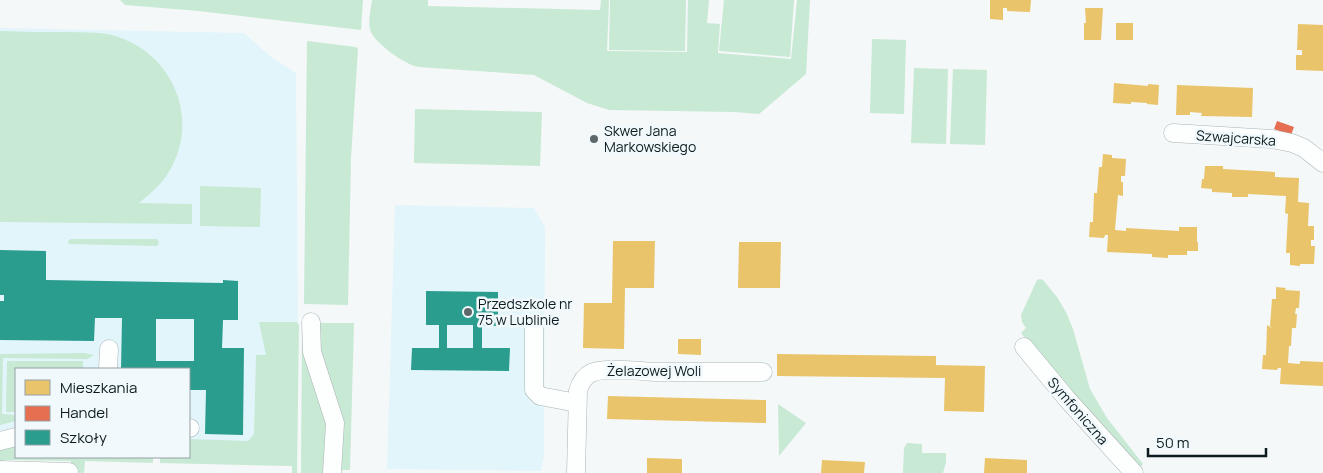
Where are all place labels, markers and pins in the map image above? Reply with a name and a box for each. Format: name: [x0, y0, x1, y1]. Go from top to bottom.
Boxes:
place label: Skwer Jana Markowskiego: [604, 121, 696, 156]
marker: Skwer Jana Markowskiego: [588, 133, 600, 145]
place label: Przedszkole nr 75 w Lublinie: [478, 294, 572, 329]
marker: Przedszkole nr 75 w Lublinie: [462, 306, 474, 318]

